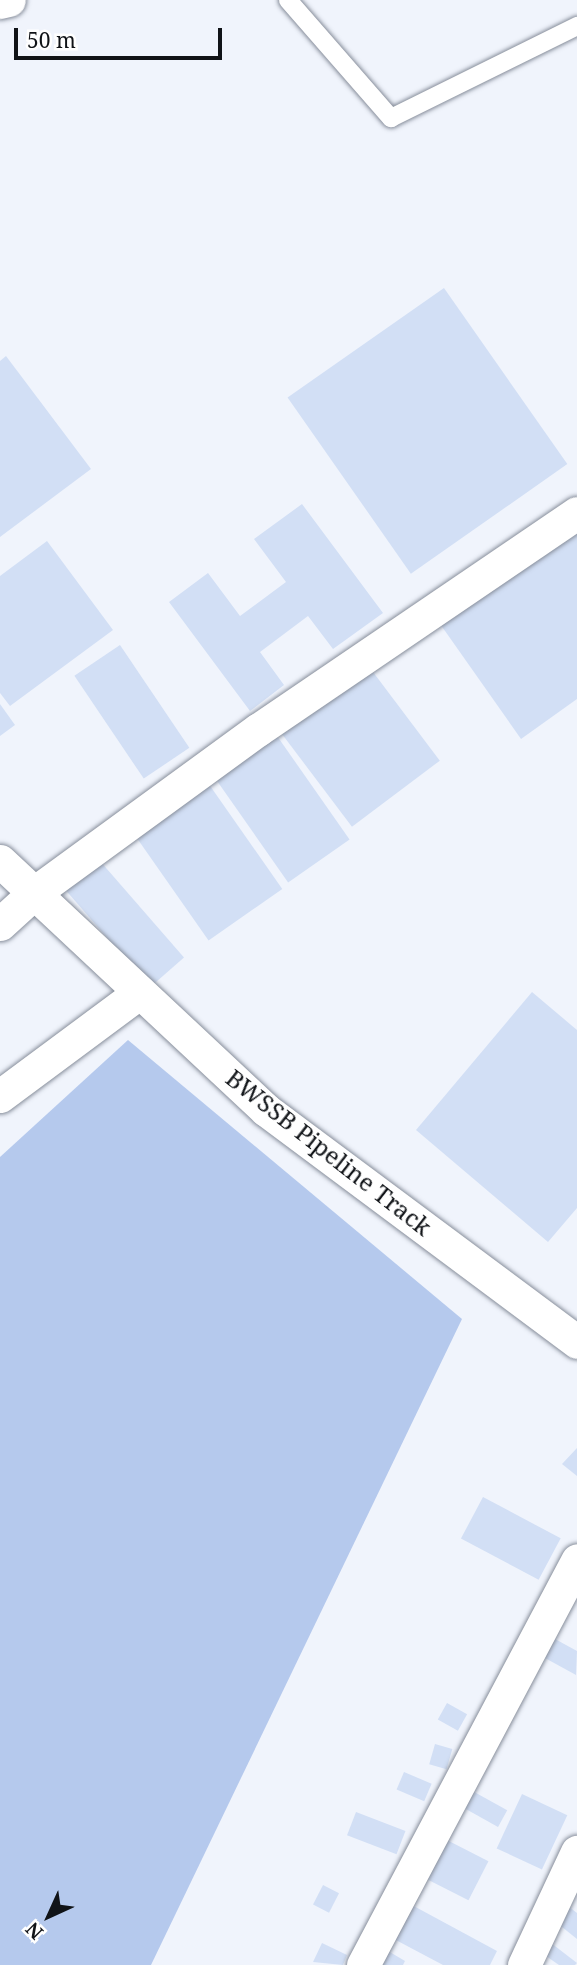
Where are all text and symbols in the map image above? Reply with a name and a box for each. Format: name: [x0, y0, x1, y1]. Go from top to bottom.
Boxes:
scale bar: [18, 14, 226, 58]
text: 50 m: [27, 26, 76, 54]
street label: BWSSB Pipeline Track: [221, 1063, 437, 1241]
north arrow: [14, 1881, 84, 1951]
text: N: [20, 1916, 49, 1945]

